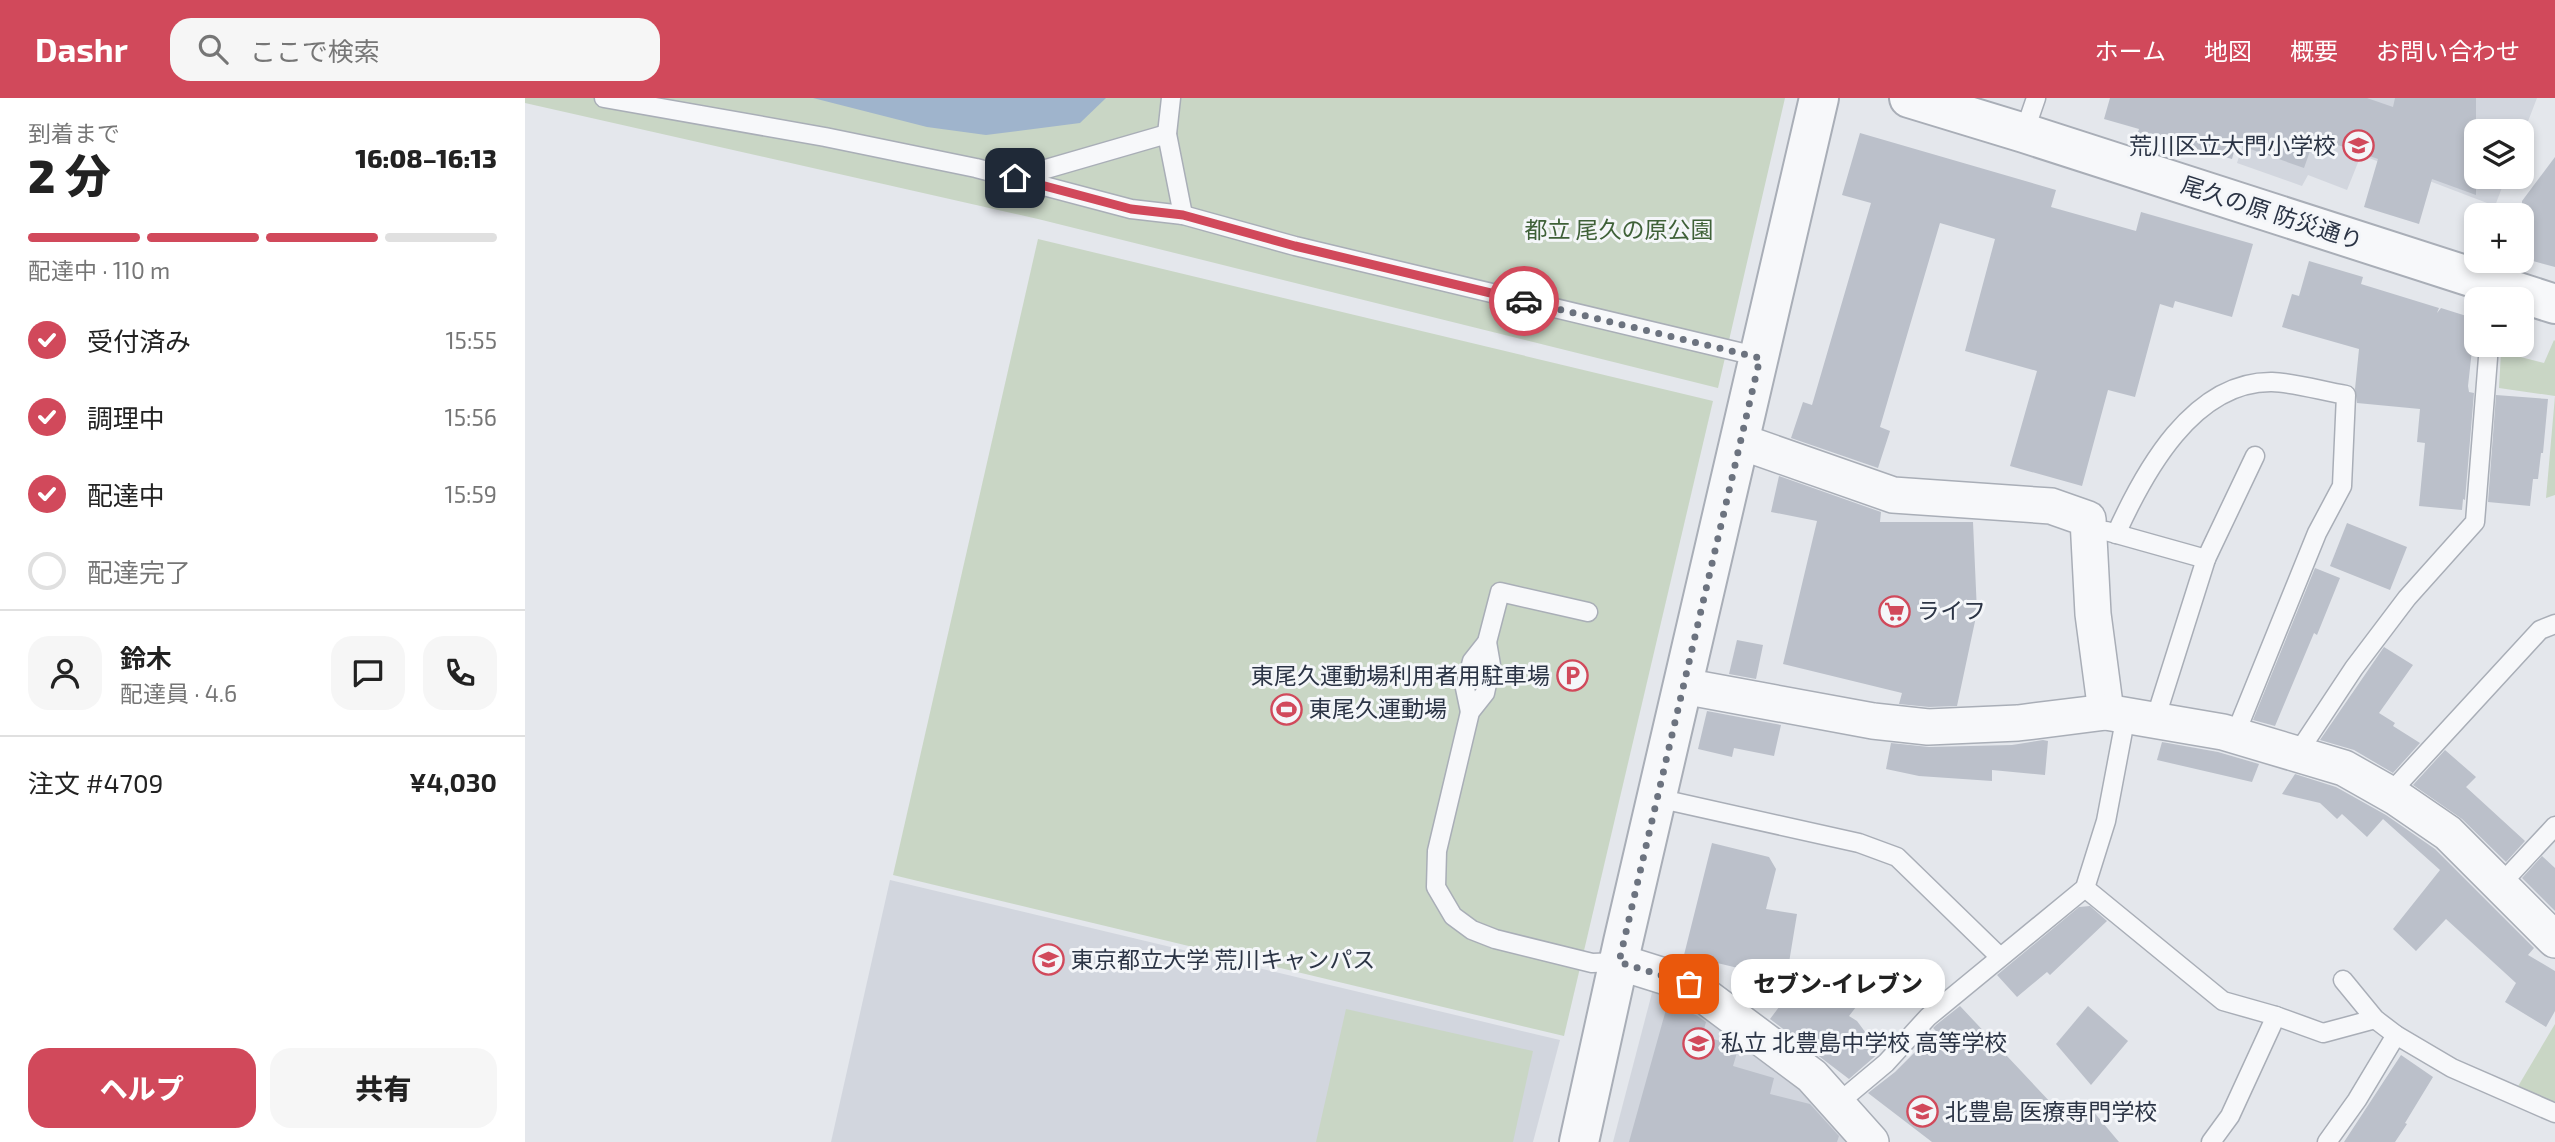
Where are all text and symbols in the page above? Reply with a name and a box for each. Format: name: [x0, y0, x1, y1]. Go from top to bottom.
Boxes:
search box: [170, 18, 660, 81]
text: Dashr: [35, 29, 128, 69]
icon: search: [194, 30, 232, 68]
text: ここで検索: [250, 35, 380, 66]
text: ホーム: [2095, 36, 2166, 65]
text: 地図: [2204, 36, 2252, 65]
text: 概要: [2290, 36, 2338, 65]
text: お問い合わせ: [2376, 36, 2520, 65]
text: 到着まで: [28, 119, 120, 147]
map controls: [2464, 119, 2534, 357]
button: layers: [2464, 119, 2534, 189]
school or university icon: 荒川区立大門小学校: [2342, 129, 2376, 163]
place label: 荒川区立大門小学校: [2129, 131, 2336, 159]
text: 16:08–16:13: [355, 142, 497, 173]
text: 2 分: [28, 147, 111, 202]
pin: [985, 148, 1045, 208]
icon: home: [996, 159, 1034, 197]
street label: 尾久の原 防災通り: [2178, 170, 2367, 255]
button: +: [2464, 203, 2534, 273]
park label: 都立 尾久の原公園: [1524, 215, 1714, 243]
text: 配達中 · 110 m: [28, 256, 170, 284]
courier: [1489, 266, 1559, 336]
icon: car: [1505, 282, 1543, 320]
button: −: [2464, 287, 2534, 357]
icon: check: [28, 321, 66, 359]
text: 受付済み: [87, 325, 191, 356]
text: 15:55: [445, 326, 497, 354]
icon: check: [28, 398, 66, 436]
text: 調理中: [87, 402, 165, 433]
text: 15:56: [445, 403, 497, 431]
icon: check: [28, 475, 66, 513]
text: 配達中: [87, 479, 165, 510]
text: 15:59: [445, 480, 497, 508]
text: 配達完了: [87, 556, 191, 587]
supermarket icon: ライフ: [1877, 594, 1911, 628]
place label: ライフ: [1917, 596, 1986, 624]
button: person: [28, 636, 102, 710]
button: chat: [331, 636, 405, 710]
button: phone: [423, 636, 497, 710]
text: 鈴木: [120, 642, 172, 673]
parking icon: 東尾久運動場利用者用駐車場: [1556, 659, 1590, 693]
place label: 東尾久運動場利用者用駐車場: [1251, 661, 1550, 689]
text: 配達員 · 4.6: [120, 679, 237, 707]
sports icon: 東尾久運動場: [1269, 692, 1303, 726]
place label: 東尾久運動場: [1309, 694, 1447, 722]
text: ¥4,030: [409, 766, 497, 797]
text: 注文 #4709: [28, 767, 163, 798]
school or university icon: 東京都立大学 荒川キャンパス: [1031, 943, 1065, 977]
place label: 東京都立大学 荒川キャンパス: [1071, 945, 1375, 973]
pin: [1659, 954, 1719, 1014]
callout: セブン-イレブン: [1731, 960, 1945, 1008]
icon: bag: [1670, 965, 1708, 1003]
text: セブン-イレブン: [1753, 969, 1923, 997]
school or university icon: 私立 北豊島中学校 高等学校: [1681, 1026, 1715, 1060]
place label: 私立 北豊島中学校 高等学校: [1721, 1028, 2007, 1056]
button: ヘルプ: [28, 1048, 256, 1128]
button: 共有: [270, 1048, 497, 1128]
school or university icon: 北豊島 医療専門学校: [1905, 1095, 1939, 1129]
place label: 北豊島 医療専門学校: [1945, 1097, 2157, 1125]

